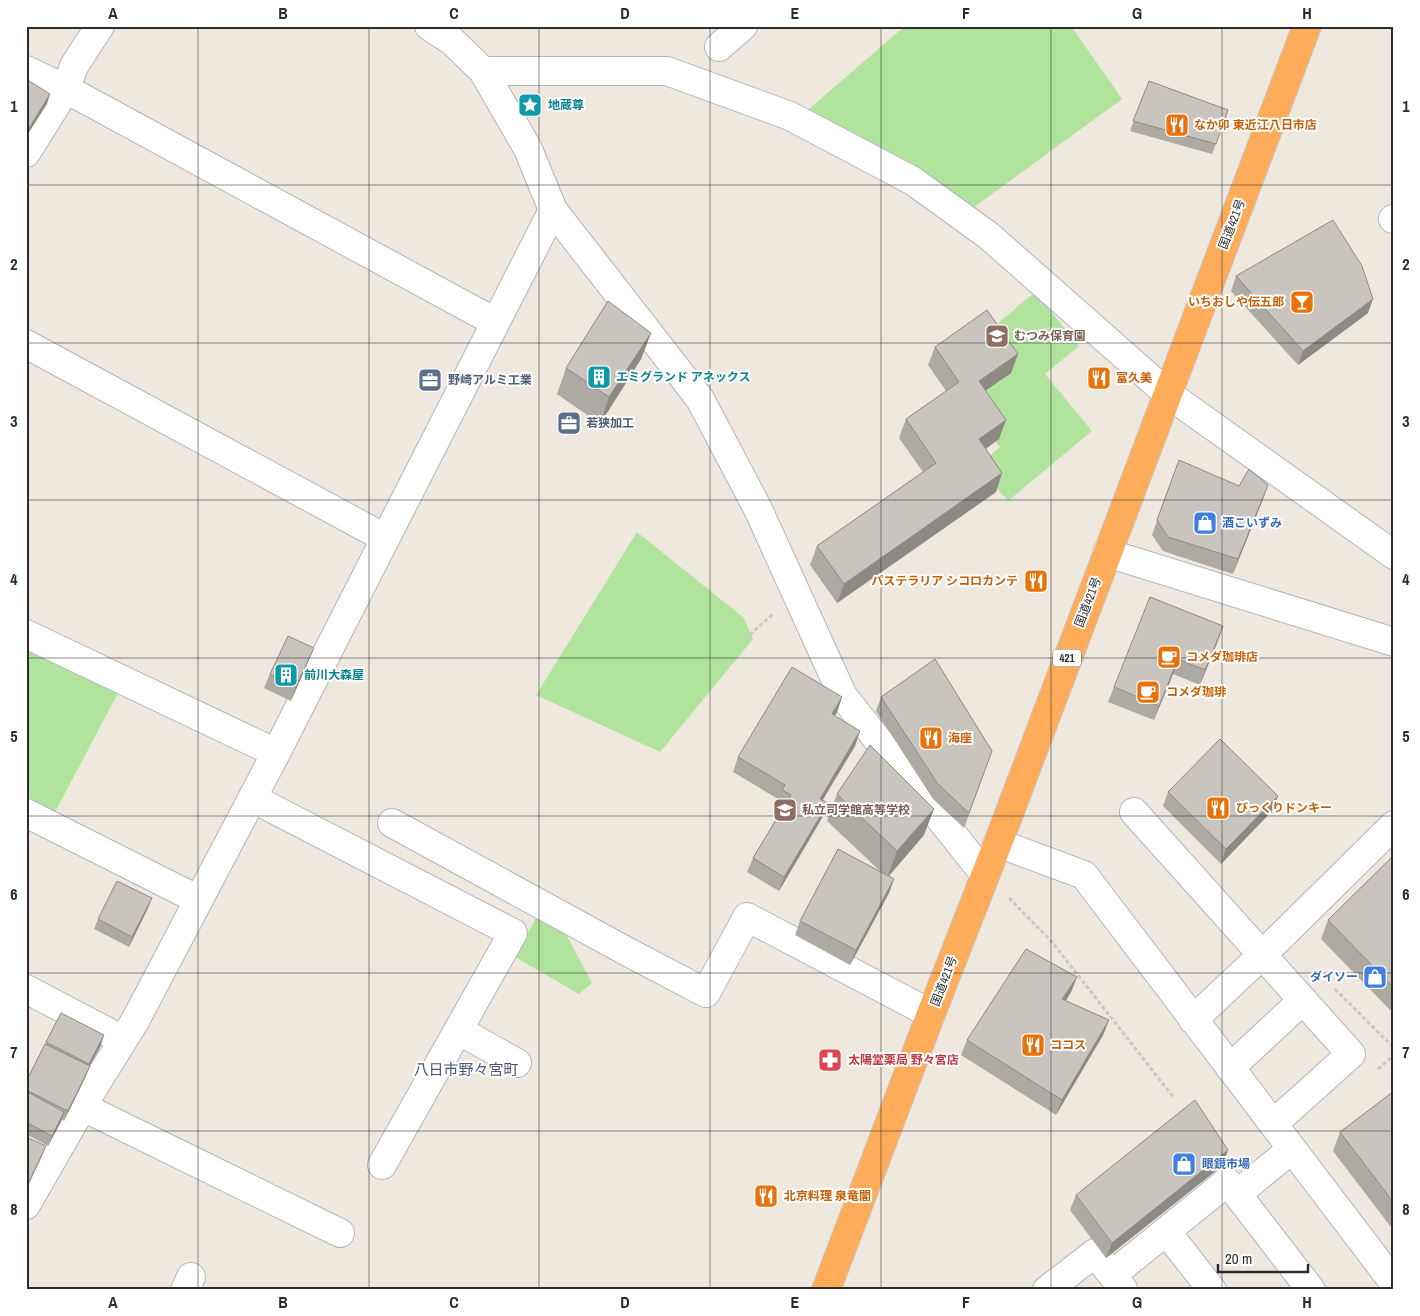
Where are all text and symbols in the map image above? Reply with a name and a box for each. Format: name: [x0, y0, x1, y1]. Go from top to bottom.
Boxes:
text: A: [108, 2, 118, 24]
text: B: [278, 2, 288, 24]
text: C: [449, 2, 459, 24]
text: D: [620, 2, 630, 24]
text: E: [791, 2, 800, 24]
text: F: [962, 2, 970, 24]
text: G: [1132, 2, 1142, 24]
text: H: [1302, 2, 1312, 24]
place icon: 地蔵尊: [517, 92, 543, 118]
text: 1: [10, 95, 18, 117]
text: 1: [1402, 95, 1410, 117]
place label: 地蔵尊: [548, 97, 584, 113]
restaurant icon: なか卯 東近江八日市店: [1164, 112, 1190, 138]
place label: なか卯 東近江八日市店: [1194, 117, 1317, 133]
street label: 国道421号: [1215, 197, 1249, 251]
text: 2: [10, 253, 18, 275]
text: 2: [1402, 253, 1410, 275]
bar icon: いちおしや伝五郎: [1289, 289, 1315, 315]
place label: いちおしや伝五郎: [1188, 294, 1284, 310]
school or university icon: むつみ保育園: [984, 323, 1010, 349]
place label: むつみ保育園: [1014, 328, 1086, 344]
building icon: エミグランド アネックス: [586, 364, 612, 390]
restaurant icon: 富久美: [1086, 365, 1112, 391]
office icon: 野崎アルミ工業: [417, 367, 443, 393]
place label: エミグランド アネックス: [616, 369, 750, 385]
place label: 富久美: [1116, 370, 1152, 386]
place label: 野崎アルミ工業: [448, 372, 532, 388]
text: 3: [10, 410, 18, 432]
office icon: 若狭加工: [556, 410, 582, 436]
text: 3: [1402, 410, 1410, 432]
place label: 若狭加工: [586, 415, 634, 431]
shop icon: 酒こいずみ: [1192, 510, 1218, 536]
place label: 酒こいずみ: [1222, 515, 1282, 531]
text: 4: [10, 568, 18, 590]
restaurant icon: パステラリア シコロカンテ: [1023, 568, 1049, 594]
text: 4: [1402, 568, 1410, 590]
place label: パステラリア シコロカンテ: [871, 573, 1018, 589]
street label: 国道421号: [1071, 575, 1105, 629]
cafe icon: コメダ珈琲店: [1156, 644, 1182, 670]
place label: コメダ珈琲店: [1186, 649, 1258, 665]
road number: 421: [1053, 650, 1081, 666]
building icon: 前川大森屋: [273, 662, 299, 688]
place label: 前川大森屋: [304, 667, 364, 683]
cafe icon: コメダ珈琲: [1135, 679, 1161, 705]
place label: コメダ珈琲: [1166, 684, 1226, 700]
text: 5: [10, 725, 18, 747]
restaurant icon: 海座: [918, 725, 944, 751]
text: 5: [1402, 725, 1410, 747]
place label: 海座: [948, 730, 972, 746]
restaurant icon: びっくりドンキー: [1205, 795, 1231, 821]
school or university icon: 私立司学館高等学校: [772, 797, 798, 823]
place label: びっくりドンキー: [1236, 800, 1332, 816]
place label: 私立司学館高等学校: [802, 802, 910, 818]
text: 6: [10, 883, 18, 905]
text: 6: [1402, 883, 1410, 905]
street label: 国道421号: [927, 954, 961, 1008]
shop icon: ダイソー: [1362, 964, 1388, 990]
place label: ダイソー: [1310, 969, 1358, 985]
restaurant icon: ココス: [1020, 1032, 1046, 1058]
place label: ココス: [1050, 1037, 1086, 1053]
text: 7: [10, 1041, 18, 1063]
text: 7: [1402, 1041, 1410, 1063]
pharmacy icon: 太陽堂薬局 野々宮店: [817, 1047, 843, 1073]
place label: 太陽堂薬局 野々宮店: [848, 1052, 959, 1068]
district label: 八日市野々宮町: [413, 1059, 519, 1080]
shop icon: 眼鏡市場: [1171, 1151, 1197, 1177]
place label: 眼鏡市場: [1202, 1156, 1250, 1172]
restaurant icon: 北京料理 泉竜閣: [753, 1183, 779, 1209]
place label: 北京料理 泉竜閣: [784, 1188, 871, 1204]
text: 8: [10, 1198, 18, 1220]
text: 8: [1402, 1198, 1410, 1220]
scale bar: [1218, 1241, 1308, 1273]
text: 20 m: [1225, 1248, 1252, 1269]
text: A: [108, 1291, 118, 1313]
text: B: [278, 1291, 288, 1313]
text: C: [449, 1291, 459, 1313]
text: D: [620, 1291, 630, 1313]
text: E: [791, 1291, 800, 1313]
text: F: [962, 1291, 970, 1313]
text: G: [1132, 1291, 1142, 1313]
text: H: [1302, 1291, 1312, 1313]

